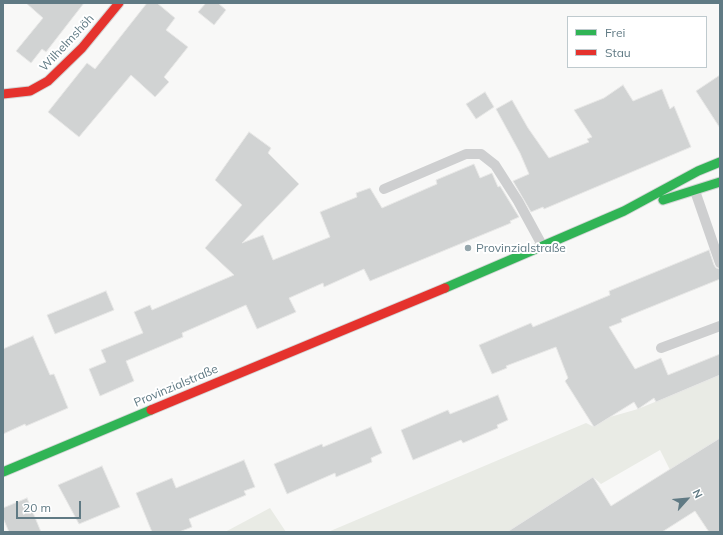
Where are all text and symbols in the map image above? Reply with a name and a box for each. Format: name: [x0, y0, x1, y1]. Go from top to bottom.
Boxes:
street label: Wilhelmshöh: [37, 11, 97, 75]
legend: [567, 16, 707, 68]
text: Frei: [605, 25, 625, 40]
text: Stau: [605, 45, 631, 60]
place label: Provinzialstraße: [476, 241, 566, 255]
marker: Provinzialstraße: [463, 243, 473, 253]
street label: Provinzialstraße: [132, 362, 220, 410]
north arrow: [667, 479, 707, 519]
text: N: [690, 487, 706, 500]
scale bar: [18, 493, 83, 519]
text: 20 m: [23, 500, 51, 515]

